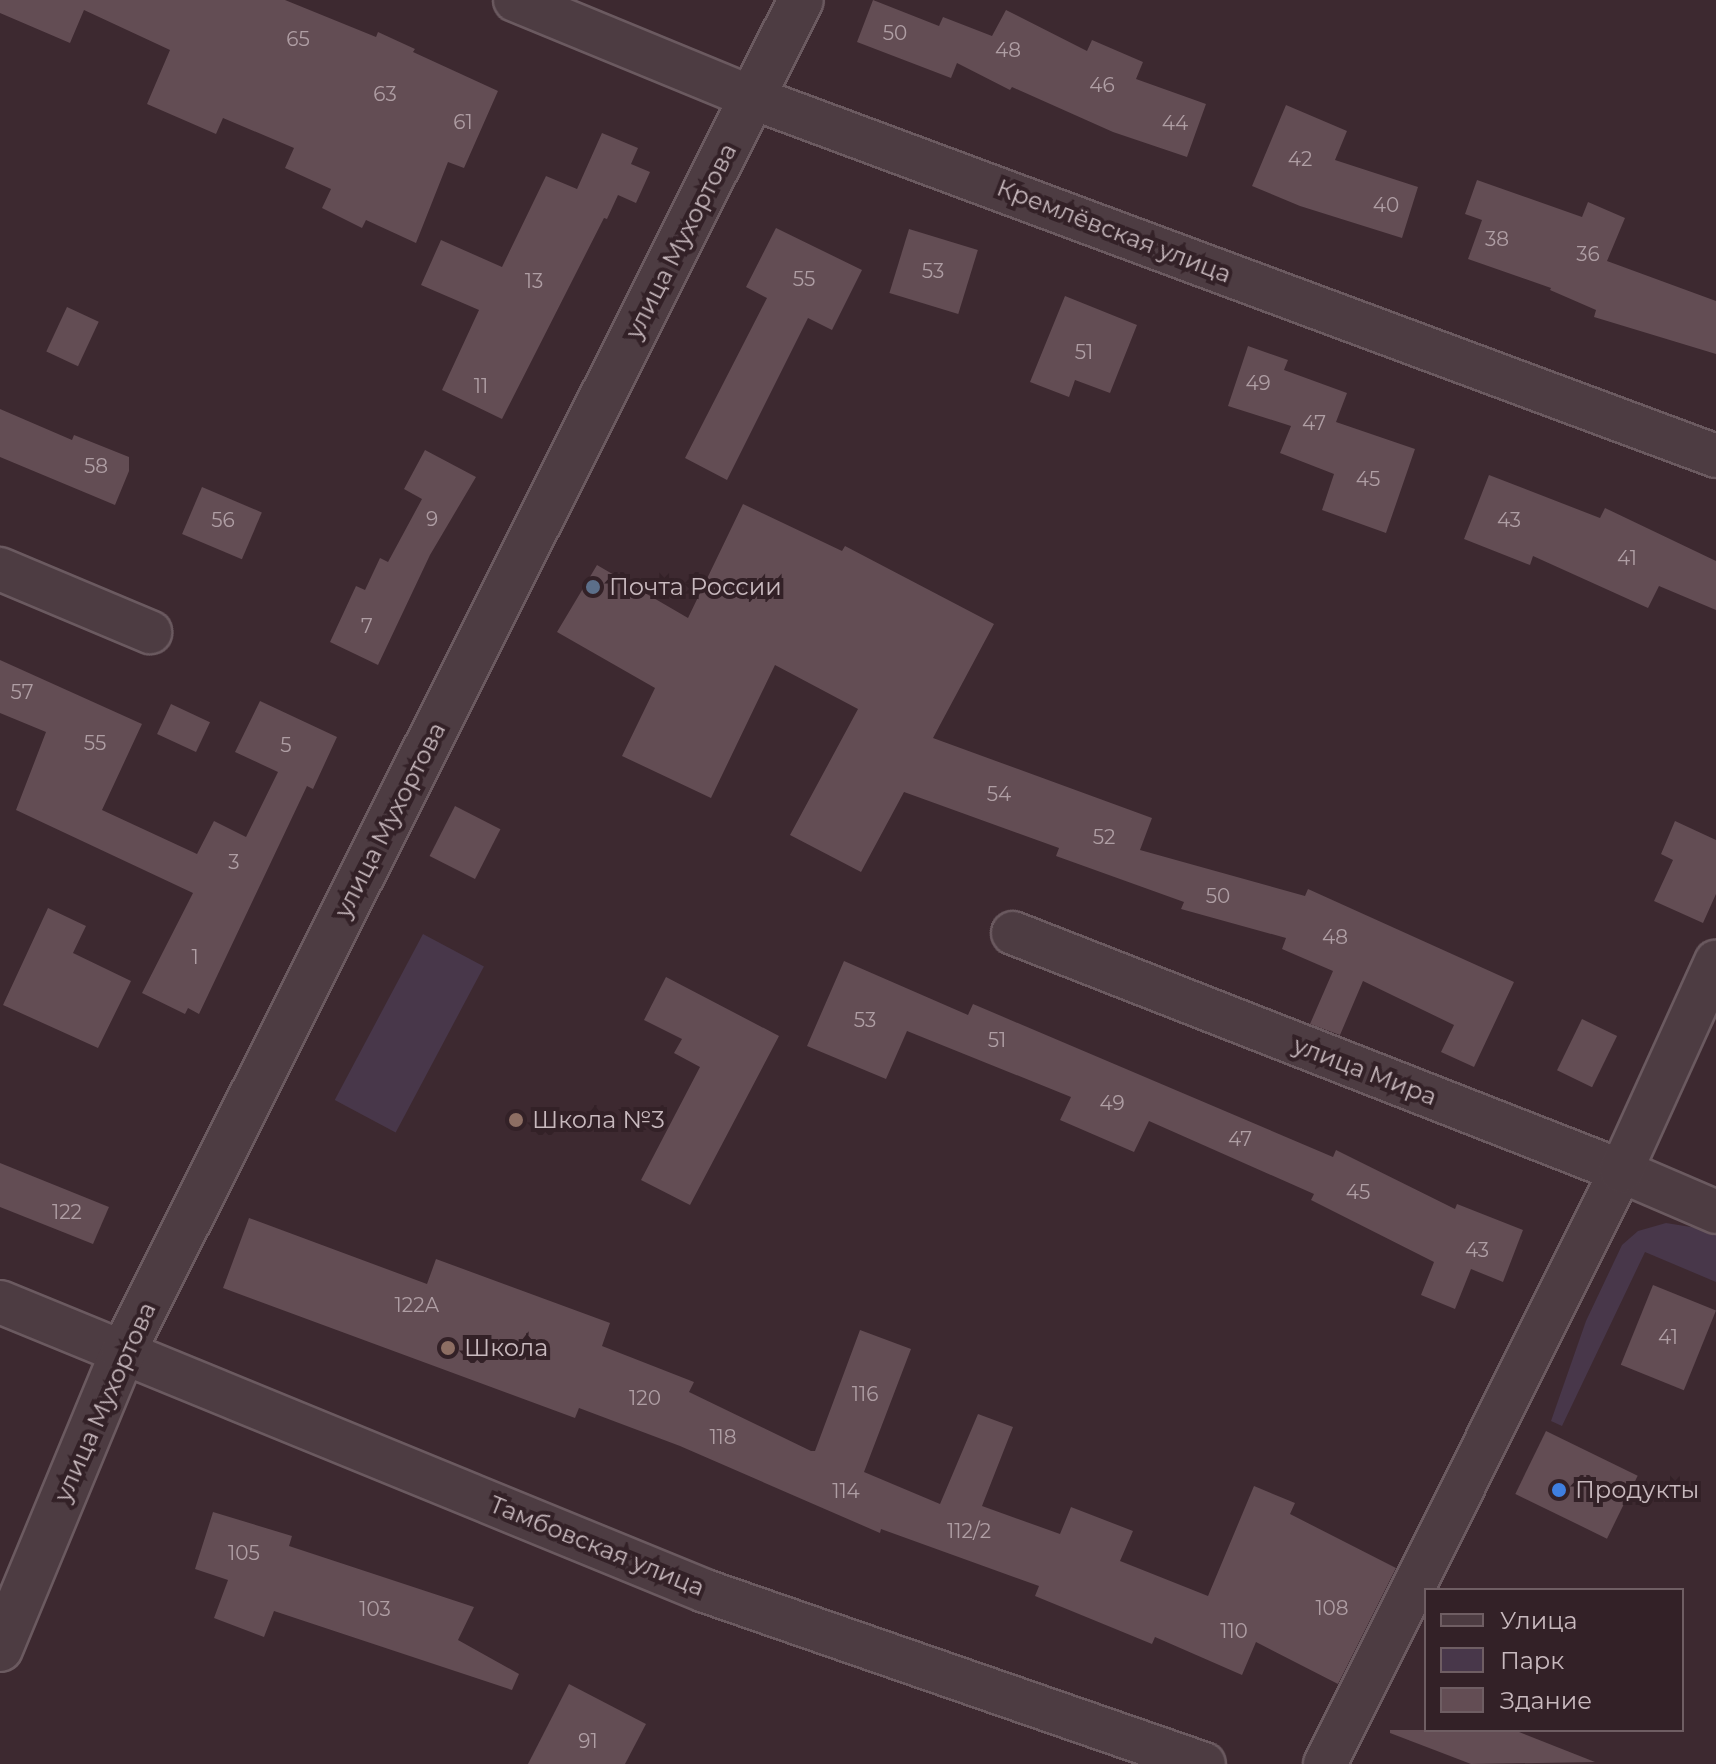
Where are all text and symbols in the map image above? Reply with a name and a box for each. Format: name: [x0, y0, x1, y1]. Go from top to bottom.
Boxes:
house number: 50: [883, 21, 907, 45]
house number: 65: [286, 27, 310, 51]
house number: 48: [995, 38, 1021, 62]
house number: 46: [1089, 73, 1115, 97]
house number: 63: [373, 82, 397, 106]
house number: 61: [453, 110, 473, 134]
house number: 44: [1162, 111, 1188, 135]
street label: улица Мухортова: [619, 139, 743, 343]
house number: 42: [1288, 147, 1312, 171]
street label: Кремлёвская улица: [993, 173, 1235, 289]
house number: 40: [1373, 193, 1399, 217]
house number: 38: [1485, 227, 1509, 251]
house number: 36: [1576, 242, 1600, 266]
house number: 53: [922, 259, 944, 283]
house number: 55: [793, 267, 815, 291]
house number: 13: [525, 269, 543, 293]
house number: 51: [1075, 340, 1093, 364]
house number: 49: [1245, 371, 1271, 395]
house number: 11: [474, 374, 488, 398]
house number: 47: [1302, 411, 1326, 435]
house number: 58: [84, 454, 108, 478]
house number: 45: [1356, 467, 1380, 491]
house number: 9: [426, 507, 438, 531]
house number: 56: [211, 508, 235, 532]
house number: 43: [1497, 508, 1521, 532]
house number: 41: [1617, 546, 1637, 570]
place label: Почта России: [609, 573, 782, 601]
marker: Почта России: [584, 578, 602, 596]
house number: 7: [361, 614, 373, 638]
house number: 57: [11, 680, 33, 704]
street label: улица Мухортова: [328, 718, 452, 922]
house number: 55: [84, 731, 106, 755]
house number: 5: [280, 733, 292, 757]
house number: 54: [987, 782, 1011, 806]
house number: 52: [1093, 825, 1115, 849]
house number: 3: [228, 850, 240, 874]
house number: 50: [1206, 884, 1230, 908]
house number: 48: [1322, 925, 1348, 949]
house number: 1: [191, 945, 199, 969]
house number: 53: [854, 1008, 876, 1032]
house number: 51: [988, 1028, 1006, 1052]
street label: улица Мира: [1289, 1030, 1441, 1112]
house number: 49: [1099, 1091, 1125, 1115]
place label: Школа №3: [532, 1106, 665, 1134]
marker: Школа №3: [507, 1111, 525, 1129]
house number: 47: [1228, 1127, 1252, 1151]
house number: 45: [1346, 1180, 1370, 1204]
house number: 122: [52, 1200, 82, 1224]
house number: 43: [1465, 1238, 1489, 1262]
house number: 122А: [395, 1293, 439, 1317]
street label: улица Мухортова: [48, 1298, 162, 1506]
house number: 41: [1658, 1325, 1678, 1349]
place label: Школа: [464, 1334, 548, 1362]
marker: Школа: [439, 1339, 457, 1357]
house number: 116: [852, 1382, 878, 1406]
house number: 120: [629, 1386, 661, 1410]
house number: 118: [709, 1425, 737, 1449]
place label: Продукты: [1575, 1476, 1699, 1504]
house number: 114: [832, 1479, 860, 1503]
marker: Продукты: [1550, 1481, 1568, 1499]
street label: Тамбовская улица: [485, 1490, 709, 1602]
house number: 112/2: [947, 1519, 991, 1543]
house number: 105: [228, 1541, 260, 1565]
legend: [1424, 1588, 1684, 1732]
house number: 108: [1315, 1596, 1349, 1620]
house number: 103: [359, 1597, 391, 1621]
text: Улица: [1500, 1606, 1578, 1635]
house number: 110: [1220, 1619, 1248, 1643]
text: Парк: [1500, 1646, 1564, 1675]
text: Здание: [1500, 1686, 1592, 1715]
house number: 91: [578, 1729, 598, 1753]

